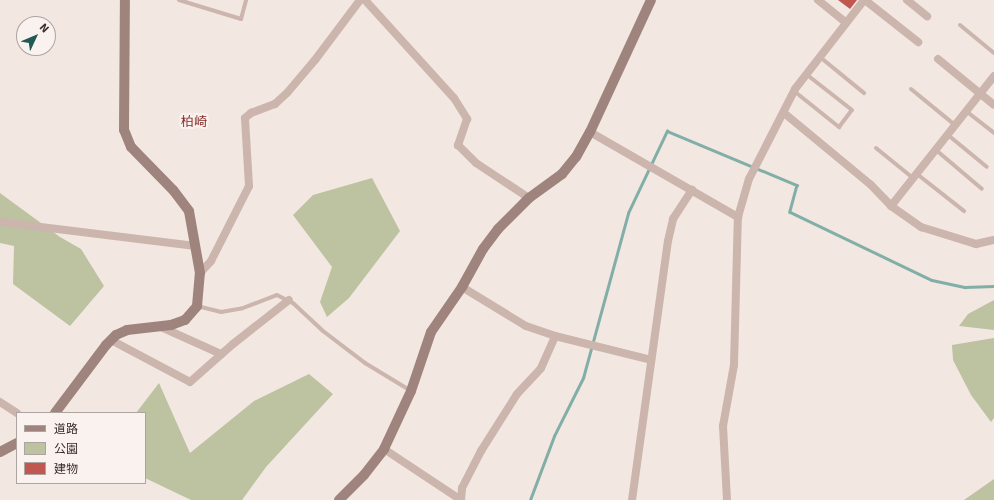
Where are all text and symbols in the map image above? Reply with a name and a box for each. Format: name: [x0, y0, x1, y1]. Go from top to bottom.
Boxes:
north arrow: [16, 16, 56, 56]
text: N: [37, 21, 52, 35]
district label: 柏崎: [181, 114, 207, 130]
legend: [16, 412, 146, 484]
text: 道路: [54, 422, 78, 437]
text: 公園: [54, 442, 78, 457]
text: 建物: [54, 462, 78, 477]

